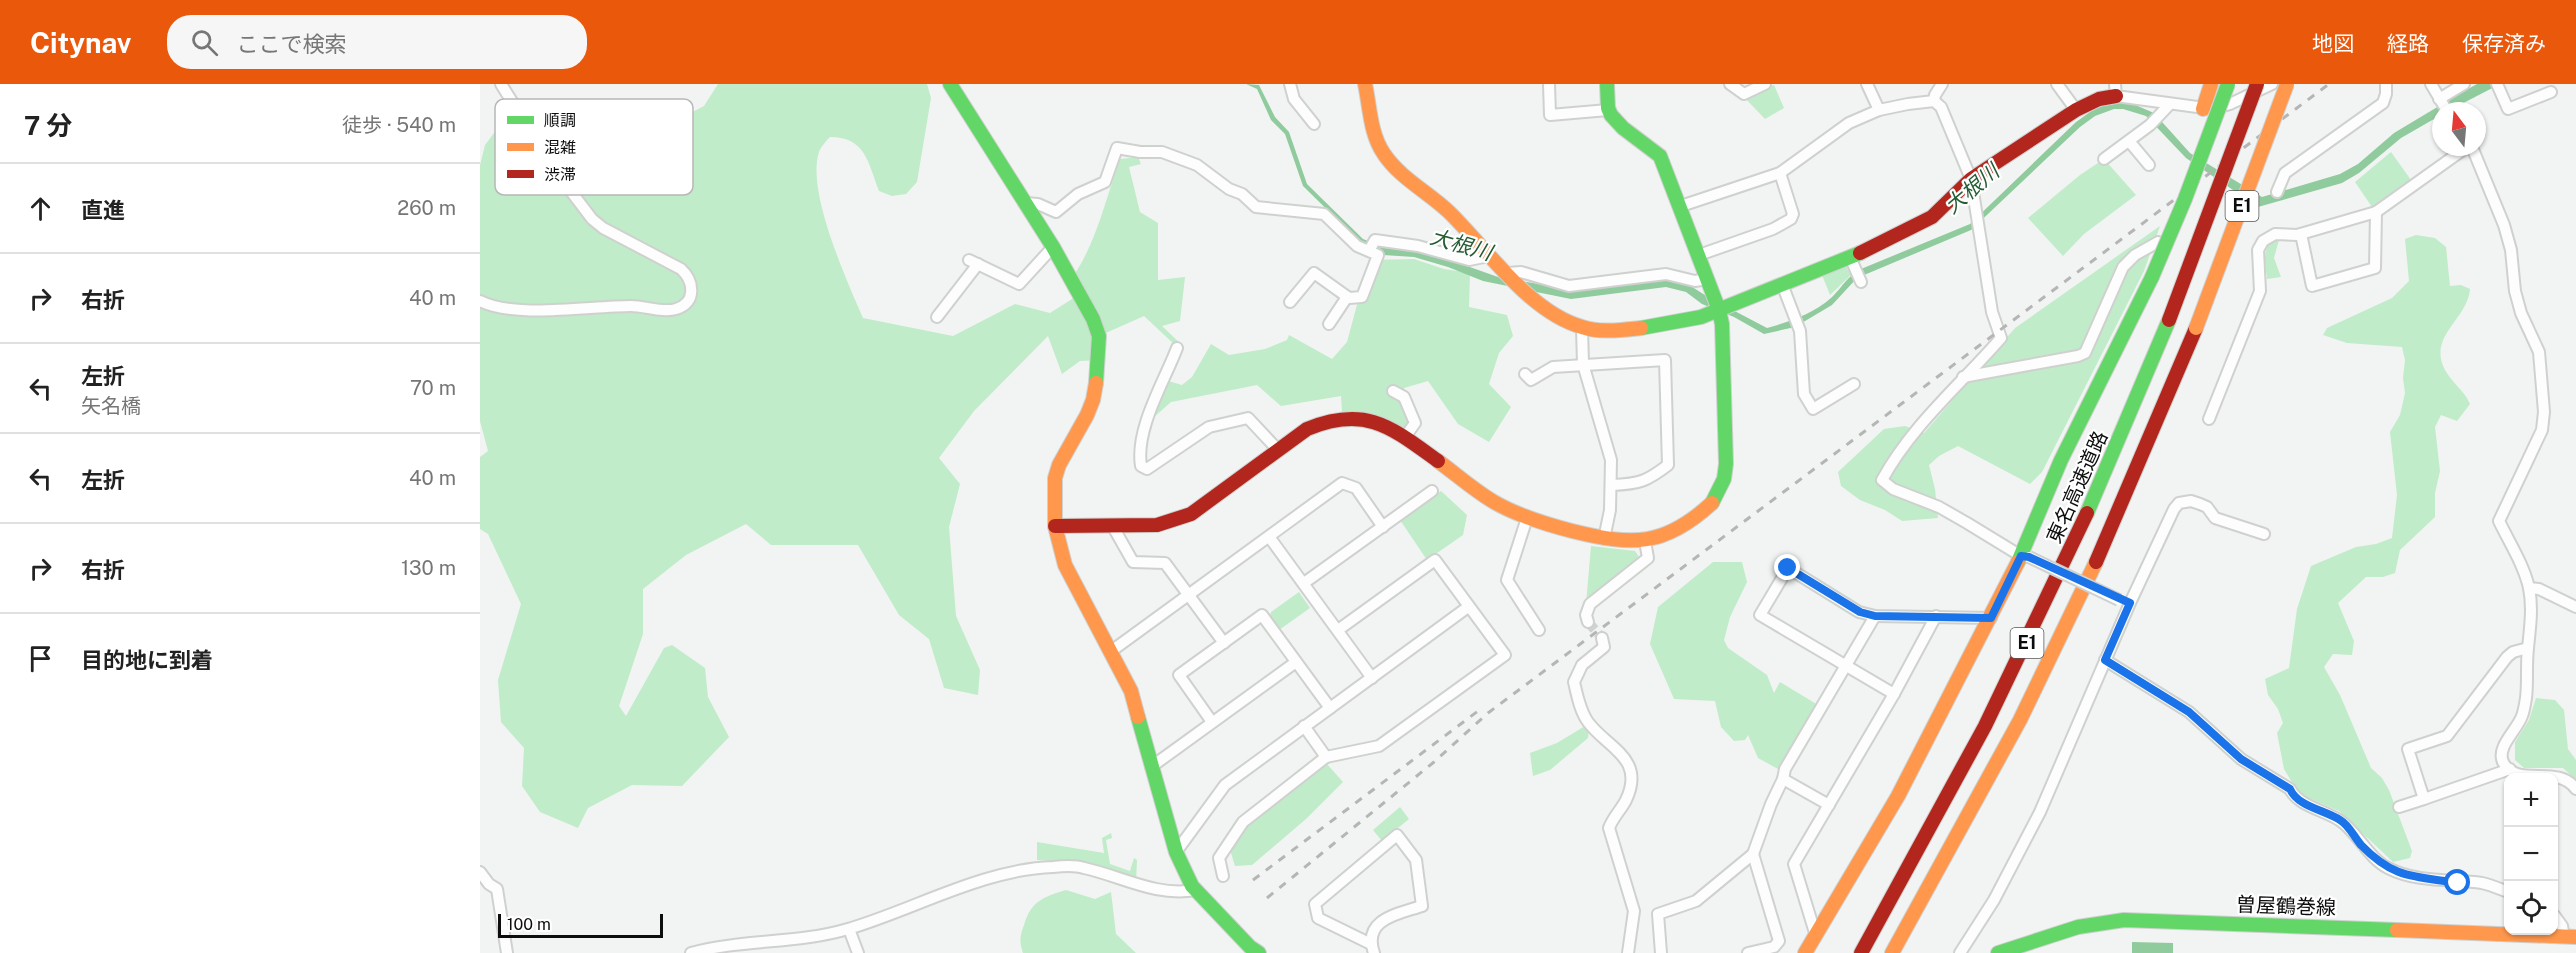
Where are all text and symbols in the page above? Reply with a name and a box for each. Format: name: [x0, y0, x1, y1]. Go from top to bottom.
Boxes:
search box: [167, 15, 587, 69]
text: Citynav: [30, 26, 131, 59]
icon: search: [188, 26, 221, 59]
text: ここで検索: [236, 31, 346, 57]
text: 地図: [2312, 31, 2354, 56]
text: 経路: [2387, 31, 2429, 56]
text: 保存済み: [2462, 31, 2546, 56]
legend: [495, 99, 693, 195]
north arrow: [2432, 102, 2486, 156]
text: 7 分: [24, 110, 72, 141]
text: 順調: [544, 111, 576, 130]
text: 徒歩 · 540 m: [342, 113, 456, 137]
text: 混雑: [544, 138, 576, 157]
water label: 大根川: [1940, 158, 2005, 218]
text: 渋滞: [544, 165, 576, 184]
road number: E1: [2226, 191, 2258, 221]
icon: ahead: [24, 192, 57, 225]
text: 260 m: [397, 196, 456, 220]
text: 直進: [81, 197, 125, 223]
water label: 大根川: [1427, 224, 1497, 266]
icon: right: [24, 282, 57, 315]
text: 40 m: [409, 286, 456, 310]
text: 右折: [81, 287, 125, 313]
text: 左折: [81, 363, 125, 389]
icon: left: [24, 372, 57, 405]
text: 70 m: [410, 376, 456, 400]
text: 矢名橋: [81, 394, 141, 418]
street label: 東名高速道路: [2042, 427, 2112, 547]
icon: left: [24, 462, 57, 495]
text: 40 m: [409, 466, 456, 490]
text: 左折: [81, 467, 125, 493]
icon: right: [24, 552, 57, 585]
route end: [1774, 554, 1800, 580]
text: 130 m: [401, 556, 456, 580]
text: 右折: [81, 557, 125, 583]
road number: E1: [2010, 628, 2044, 658]
icon: arrive: [24, 642, 57, 675]
text: 目的地に到着: [81, 647, 213, 673]
map controls: [2504, 773, 2558, 935]
button: +: [2504, 773, 2558, 827]
button: −: [2504, 827, 2558, 881]
route start: [2444, 869, 2470, 895]
button: locate: [2504, 881, 2558, 935]
street label: 曽屋鶴巻線: [2236, 892, 2336, 920]
scale bar: [498, 911, 663, 938]
text: 100 m: [507, 915, 551, 934]

